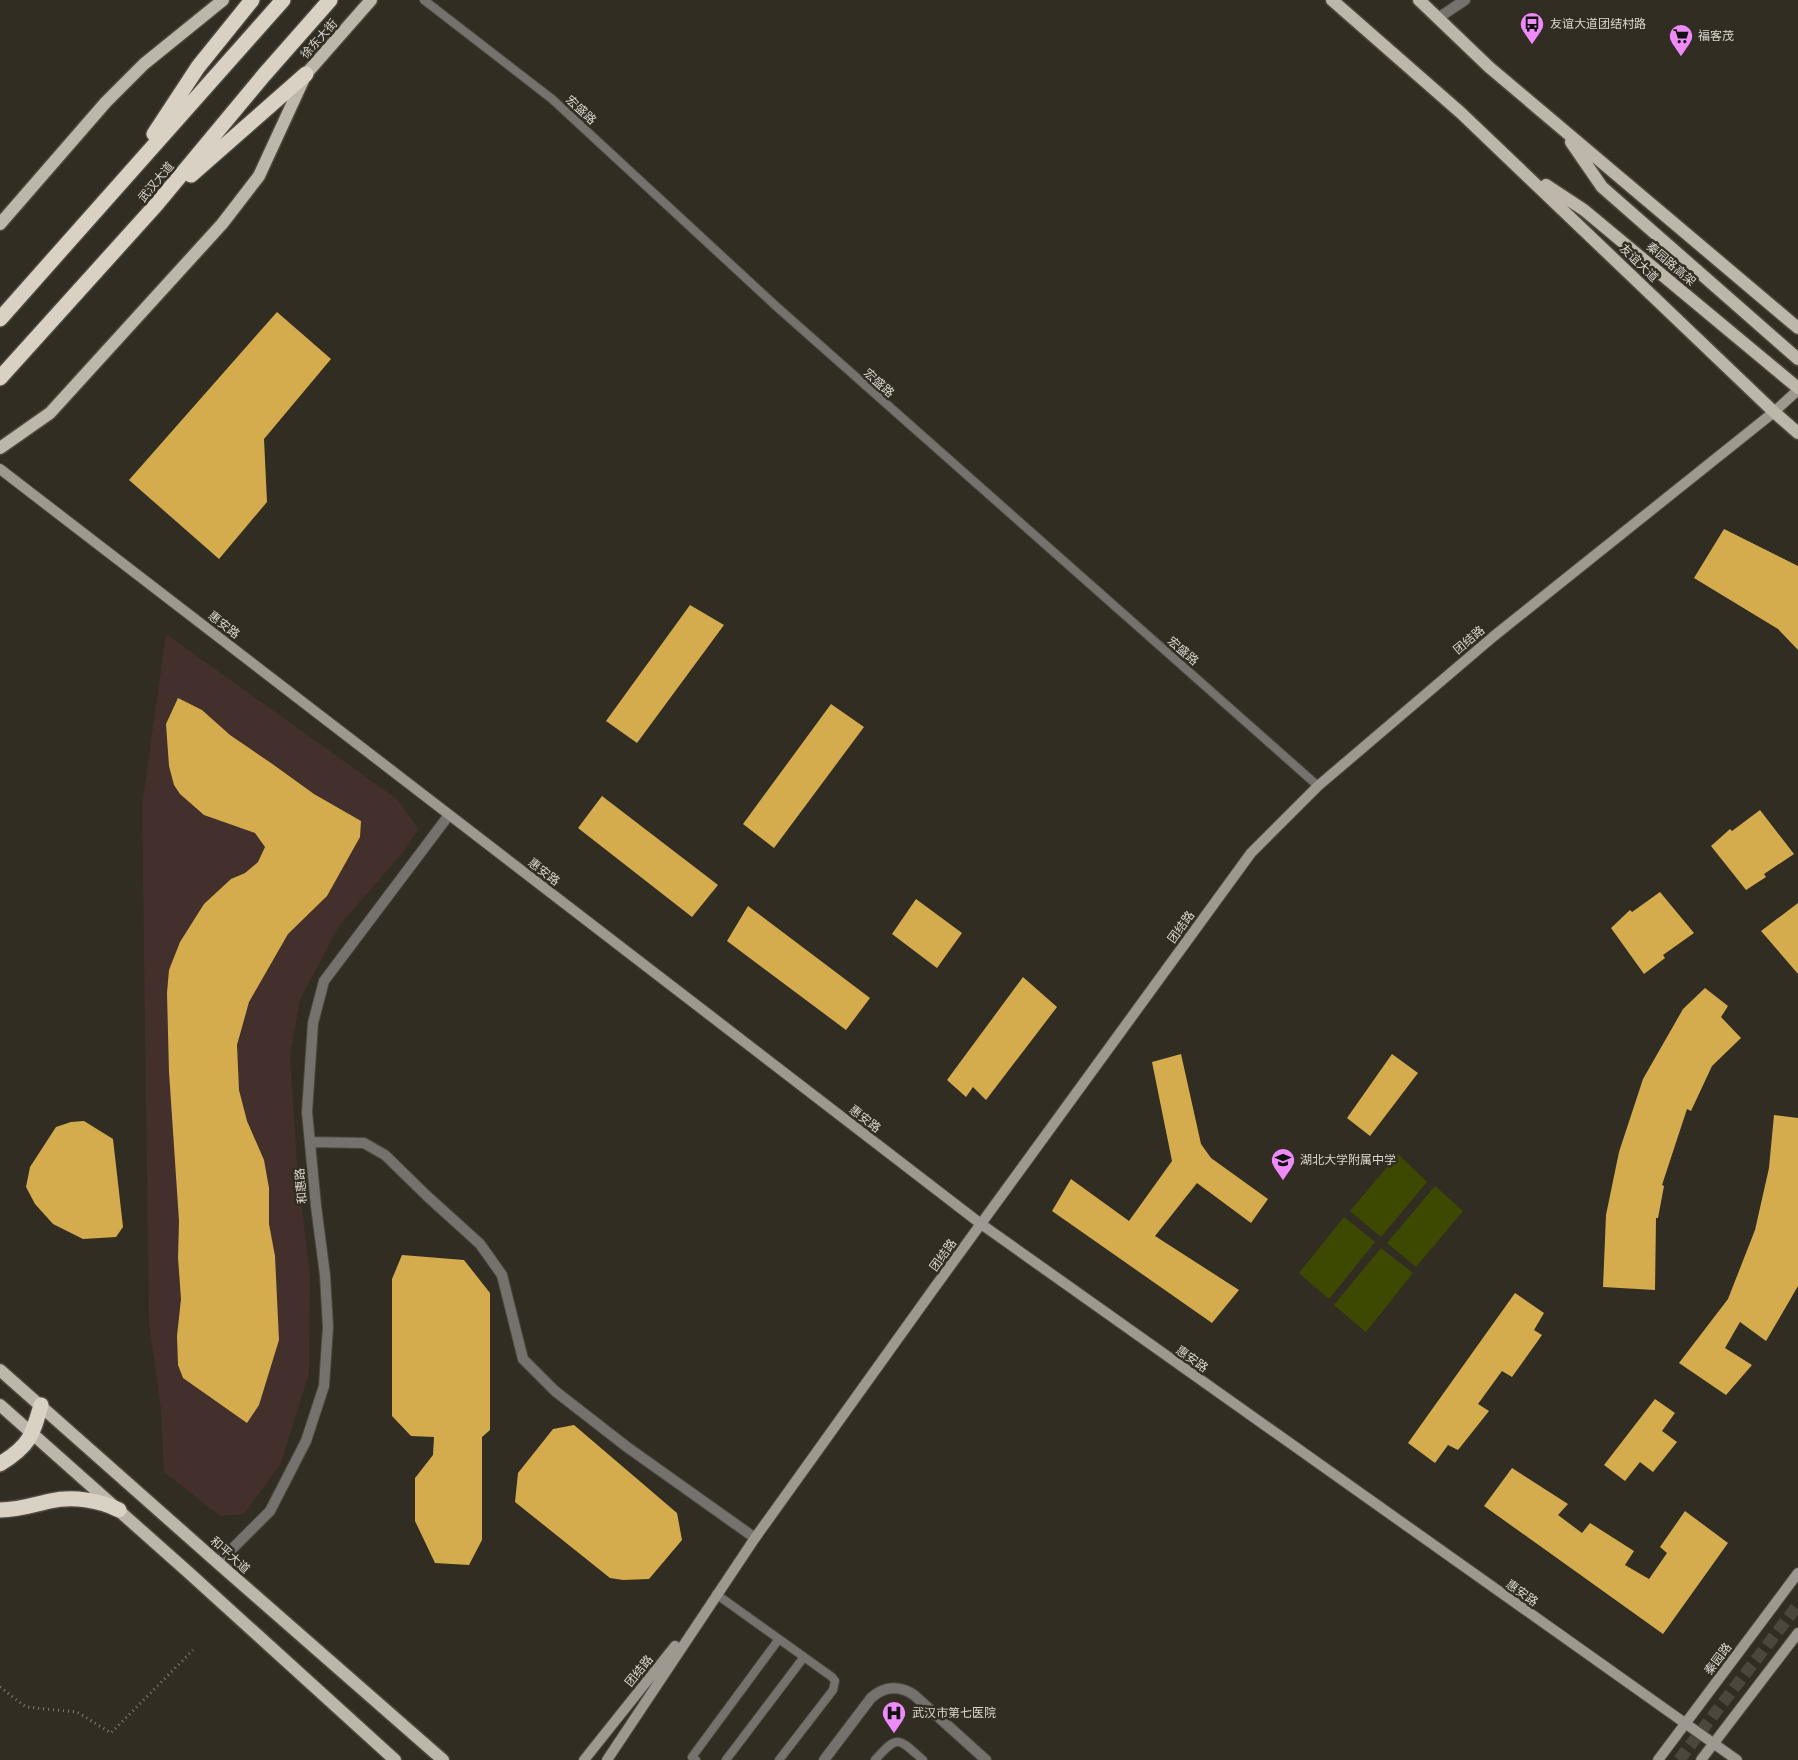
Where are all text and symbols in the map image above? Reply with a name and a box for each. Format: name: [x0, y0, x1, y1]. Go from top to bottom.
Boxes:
bus stop icon: 友谊大道团结村路: [1519, 11, 1545, 45]
street label: 徐东大街: [298, 16, 342, 63]
place label: 友谊大道团结村路: [1550, 17, 1646, 33]
supermarket icon: 福客茂: [1668, 23, 1694, 57]
place label: 福客茂: [1698, 29, 1734, 45]
street label: 宏盛路: [562, 93, 599, 129]
street label: 武汉大道: [135, 159, 178, 206]
street label: 秦园路高架: [1642, 239, 1698, 290]
street label: 友谊大道: [1615, 241, 1661, 286]
street label: 宏盛路: [860, 366, 897, 402]
street label: 惠安路: [204, 608, 242, 643]
street label: 团结路: [1451, 623, 1489, 658]
street label: 宏盛路: [1164, 634, 1201, 670]
street label: 惠安路: [524, 855, 562, 890]
street label: 团结路: [1165, 908, 1199, 947]
street label: 惠安路: [845, 1102, 883, 1137]
school or university icon: 湖北大学附属中学: [1270, 1147, 1296, 1181]
place label: 湖北大学附属中学: [1300, 1153, 1396, 1169]
street label: 和惠路: [292, 1167, 312, 1205]
street label: 团结路: [927, 1236, 961, 1275]
street label: 惠安路: [1172, 1343, 1211, 1377]
street label: 和平大道: [206, 1534, 253, 1578]
street label: 惠安路: [1502, 1577, 1541, 1611]
street label: 秦园路: [1702, 1640, 1736, 1679]
street label: 团结路: [622, 1653, 657, 1691]
hospital icon: 武汉市第七医院: [881, 1700, 907, 1734]
place label: 武汉市第七医院: [912, 1706, 996, 1722]

